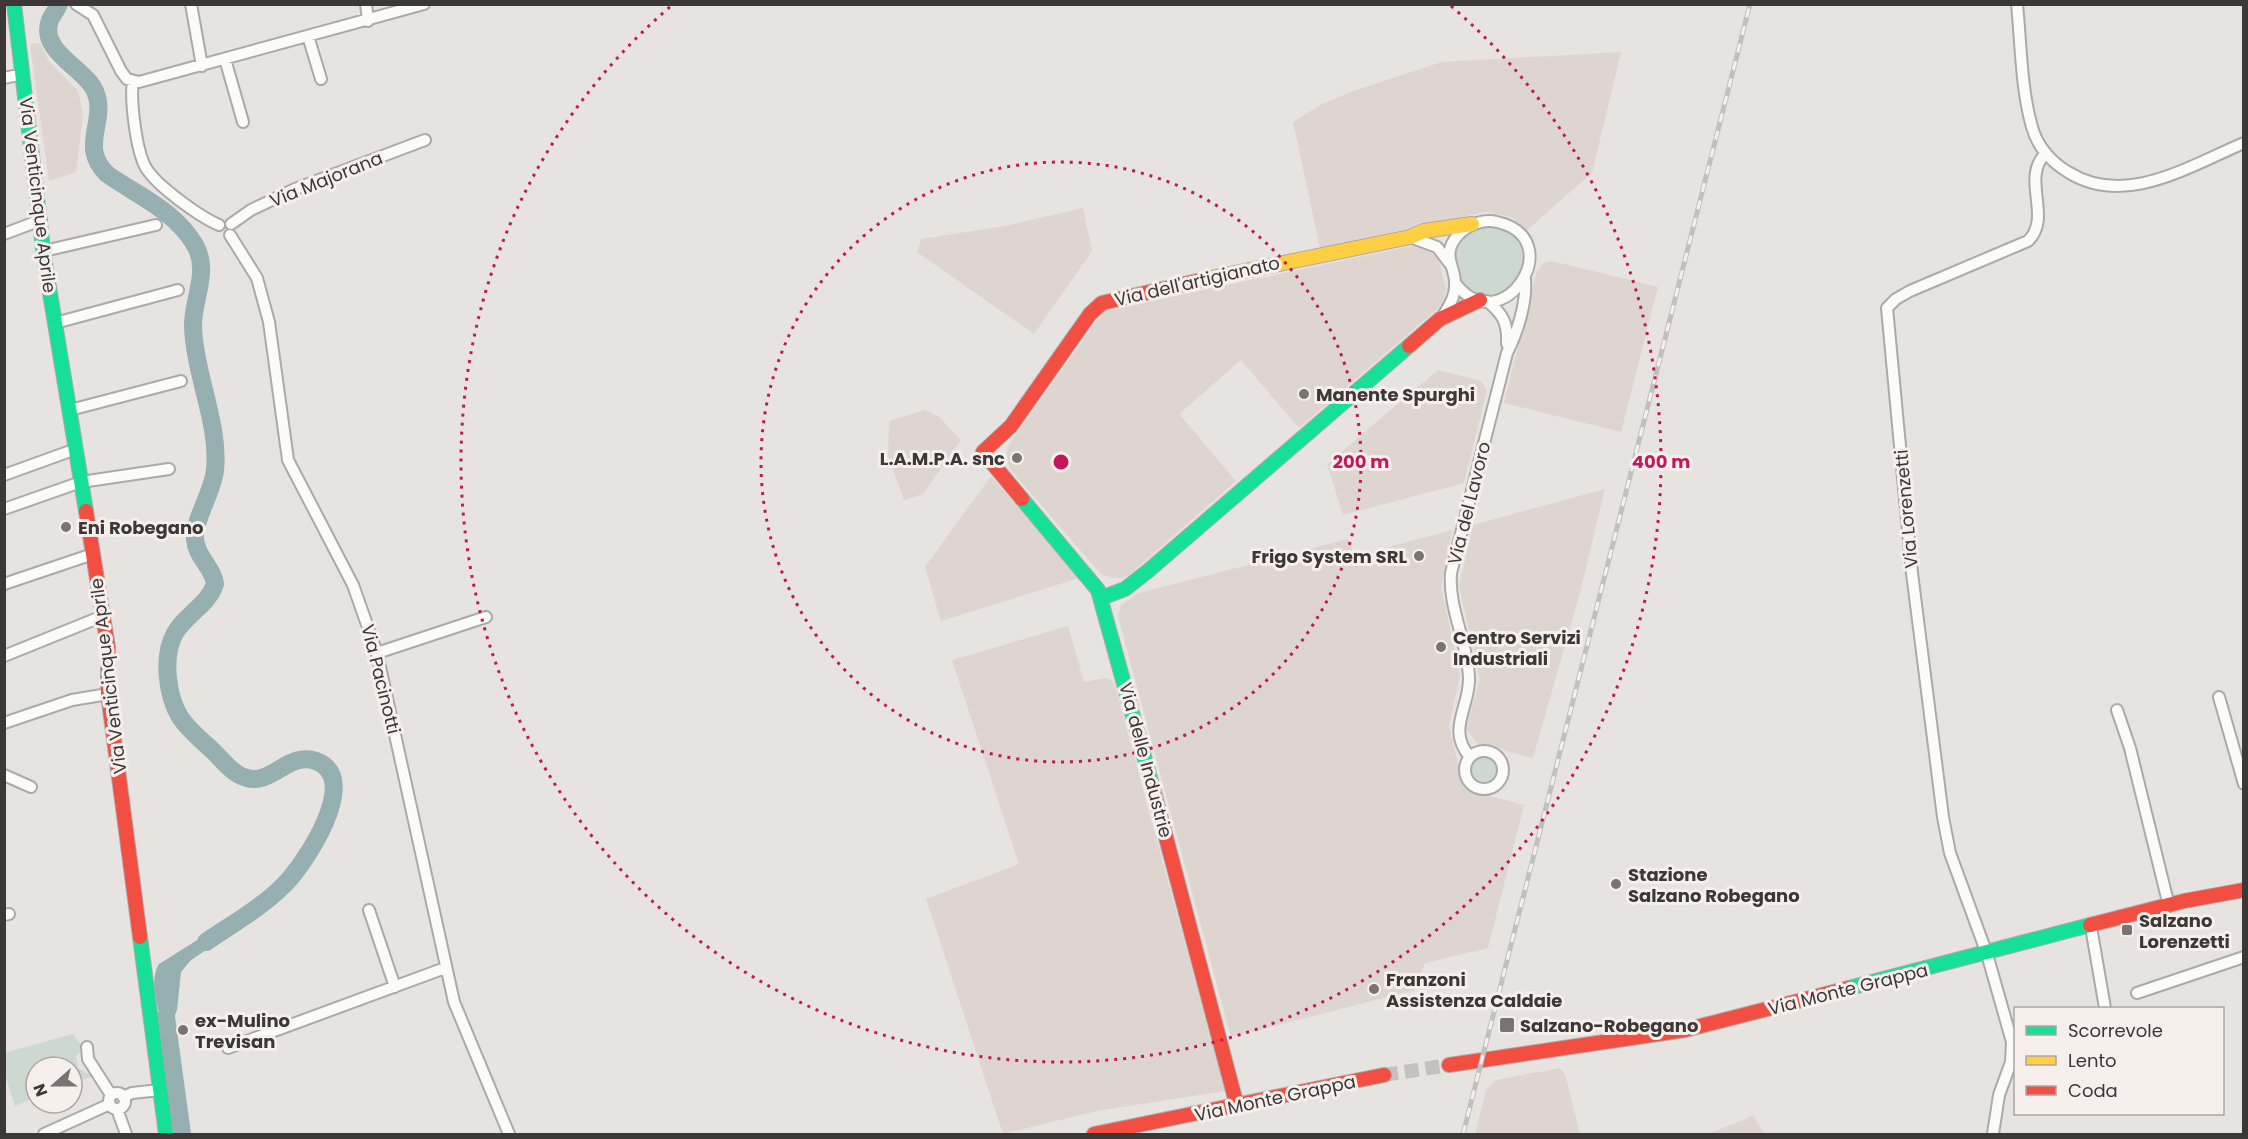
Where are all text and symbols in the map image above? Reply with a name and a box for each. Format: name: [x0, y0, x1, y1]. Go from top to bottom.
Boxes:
street label: Via Venticinque Aprile: [14, 96, 62, 294]
street label: Via Majorana: [266, 145, 386, 213]
street label: Via dell'artigianato: [1112, 250, 1282, 312]
place label: Manente Spurghi: [1316, 382, 1475, 407]
marker: Manente Spurghi: [1297, 387, 1311, 401]
street label: Via del Lavoro: [1442, 439, 1496, 567]
place label: L.A.M.P.A. snc: [880, 446, 1005, 471]
text: 200 m: [1333, 449, 1389, 474]
text: 400 m: [1632, 449, 1690, 474]
street label: Via Lorenzetti: [1888, 449, 1924, 569]
marker: L.A.M.P.A. snc: [1010, 451, 1024, 465]
centre of rings: [1051, 452, 1071, 472]
place label: Eni Robegano: [78, 515, 204, 540]
marker: Eni Robegano: [59, 520, 73, 534]
place label: Frigo System SRL: [1251, 544, 1407, 569]
marker: Frigo System SRL: [1412, 549, 1426, 563]
street label: Via Venticinque Aprile: [84, 577, 132, 775]
street label: Via Pacinotti: [355, 622, 407, 736]
place label: Centro Servizi Industriali: [1453, 625, 1581, 671]
marker: Centro Servizi Industriali: [1434, 640, 1448, 654]
street label: Via delle Industrie: [1113, 680, 1179, 840]
place label: Stazione Salzano Robegano: [1628, 862, 1800, 908]
marker: Stazione Salzano Robegano: [1609, 877, 1623, 891]
place label: Salzano Lorenzetti: [2139, 908, 2230, 954]
marker: Salzano Lorenzetti: [2120, 923, 2134, 937]
street label: Via Monte Grappa: [1765, 957, 1931, 1021]
place label: Franzoni Assistenza Caldaie: [1386, 967, 1562, 1013]
marker: Franzoni Assistenza Caldaie: [1367, 982, 1381, 996]
legend: [2014, 1007, 2224, 1115]
place label: ex-Mulino Trevisan: [195, 1008, 290, 1054]
place label: Salzano-Robegano: [1520, 1013, 1698, 1038]
marker: Salzano-Robegano: [1498, 1016, 1516, 1034]
text: Scorrevole: [2068, 1018, 2163, 1043]
marker: ex-Mulino Trevisan: [176, 1023, 190, 1037]
text: Lento: [2068, 1048, 2117, 1073]
north arrow: [24, 1055, 84, 1115]
street label: Via Monte Grappa: [1192, 1069, 1358, 1127]
text: Coda: [2068, 1078, 2118, 1103]
text: N: [28, 1080, 53, 1100]

